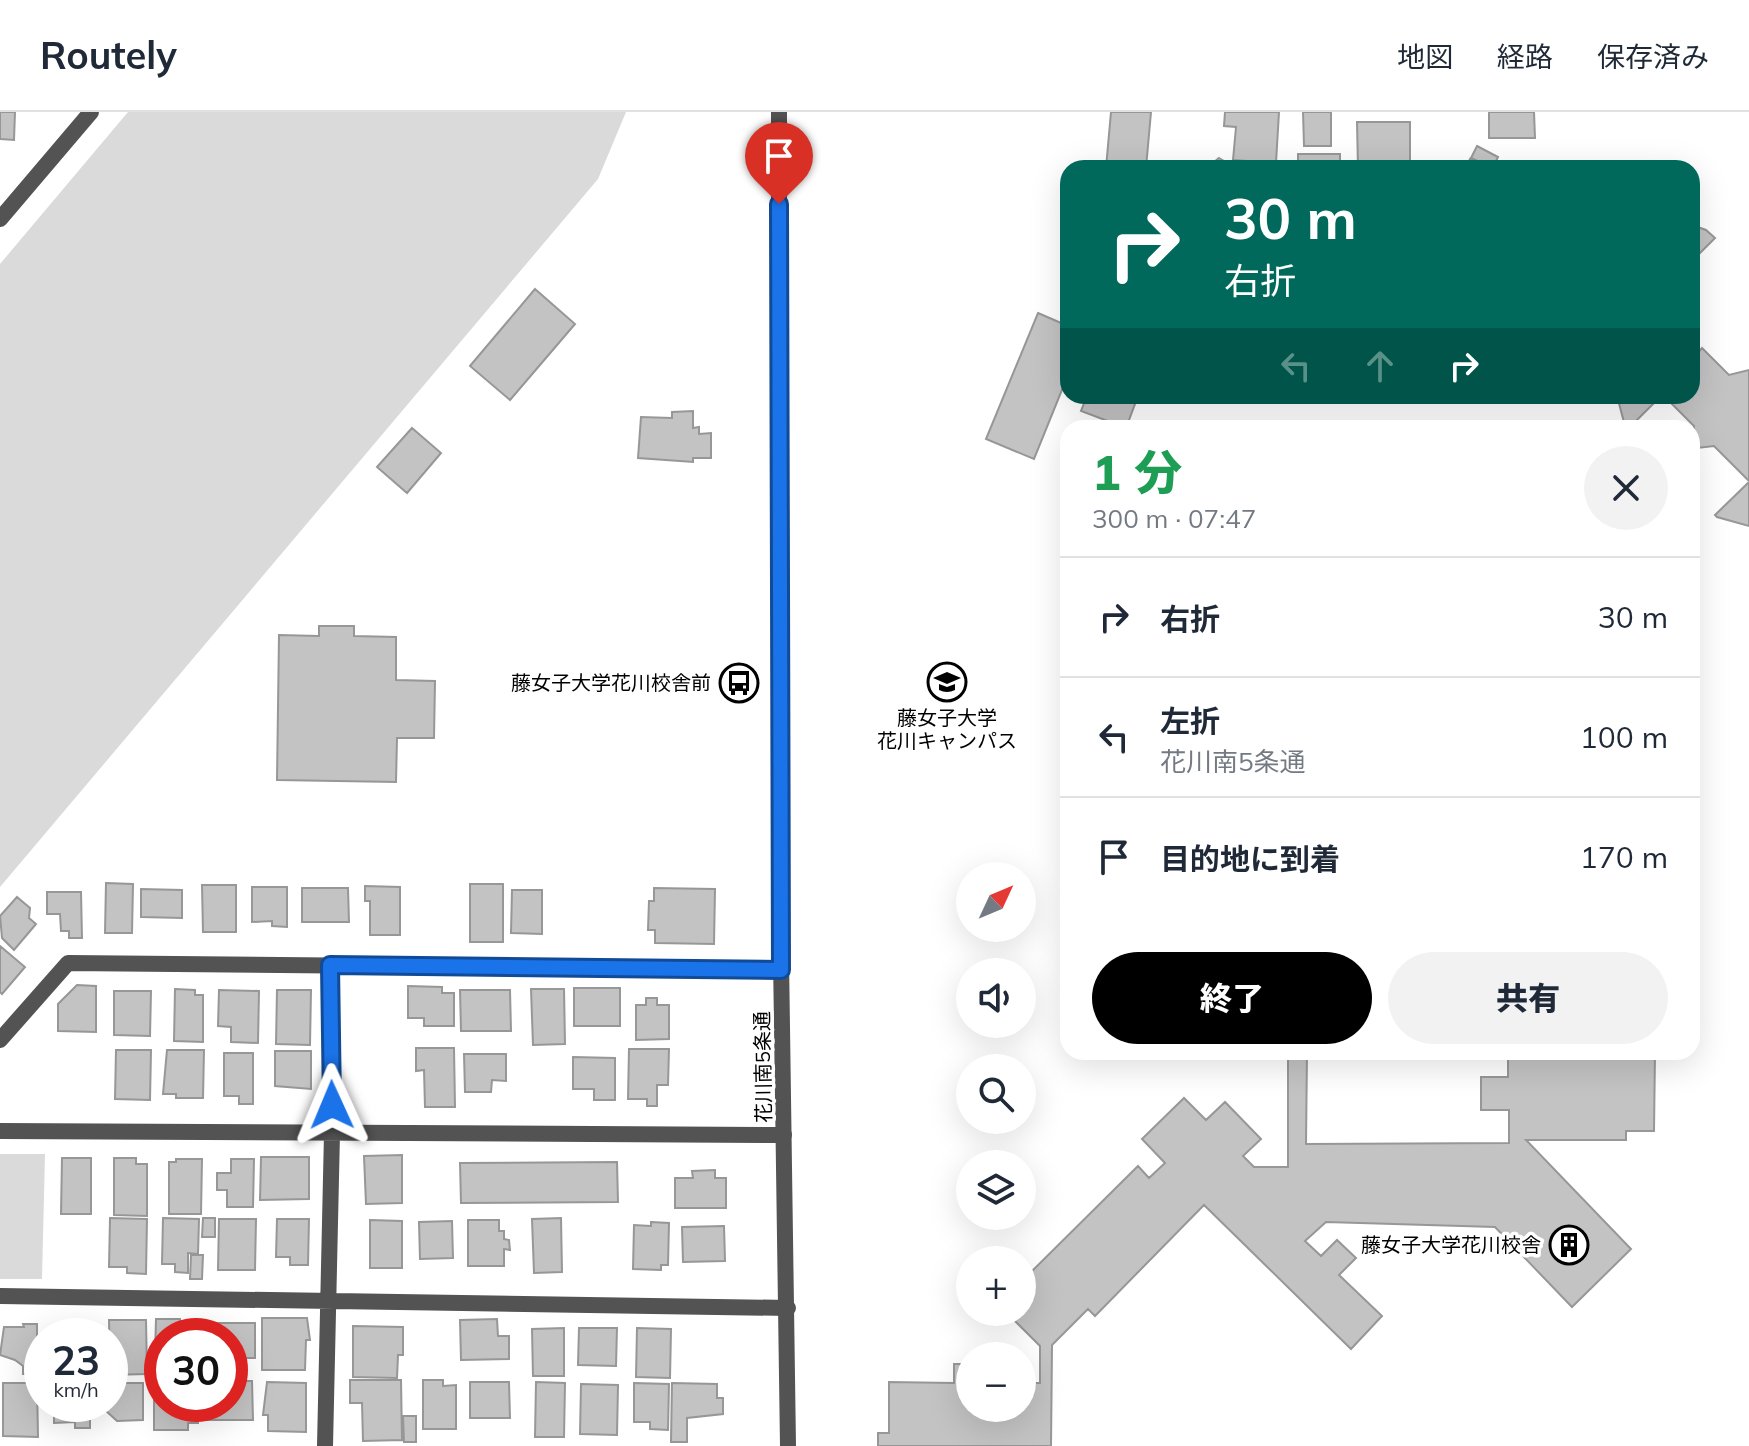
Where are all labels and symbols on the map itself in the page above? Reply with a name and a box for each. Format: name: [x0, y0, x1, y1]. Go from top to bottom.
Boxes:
pin: [745, 122, 813, 204]
school or university icon: 藤女子大学 花川キャンパス: [926, 661, 968, 703]
bus stop icon: 藤女子大学花川校舎前: [718, 662, 760, 704]
place label: 藤女子大学花川校舎前: [511, 670, 711, 695]
place label: 藤女子大学 花川キャンパス: [877, 705, 1017, 753]
north arrow: [956, 862, 1036, 942]
street label: 花川南5条通: [749, 1011, 776, 1123]
position arrow: [290, 1063, 374, 1147]
building icon: 藤女子大学花川校舎: [1548, 1224, 1590, 1266]
place label: 藤女子大学花川校舎: [1361, 1232, 1541, 1257]
speed limit sign: 30: [144, 1318, 248, 1422]

